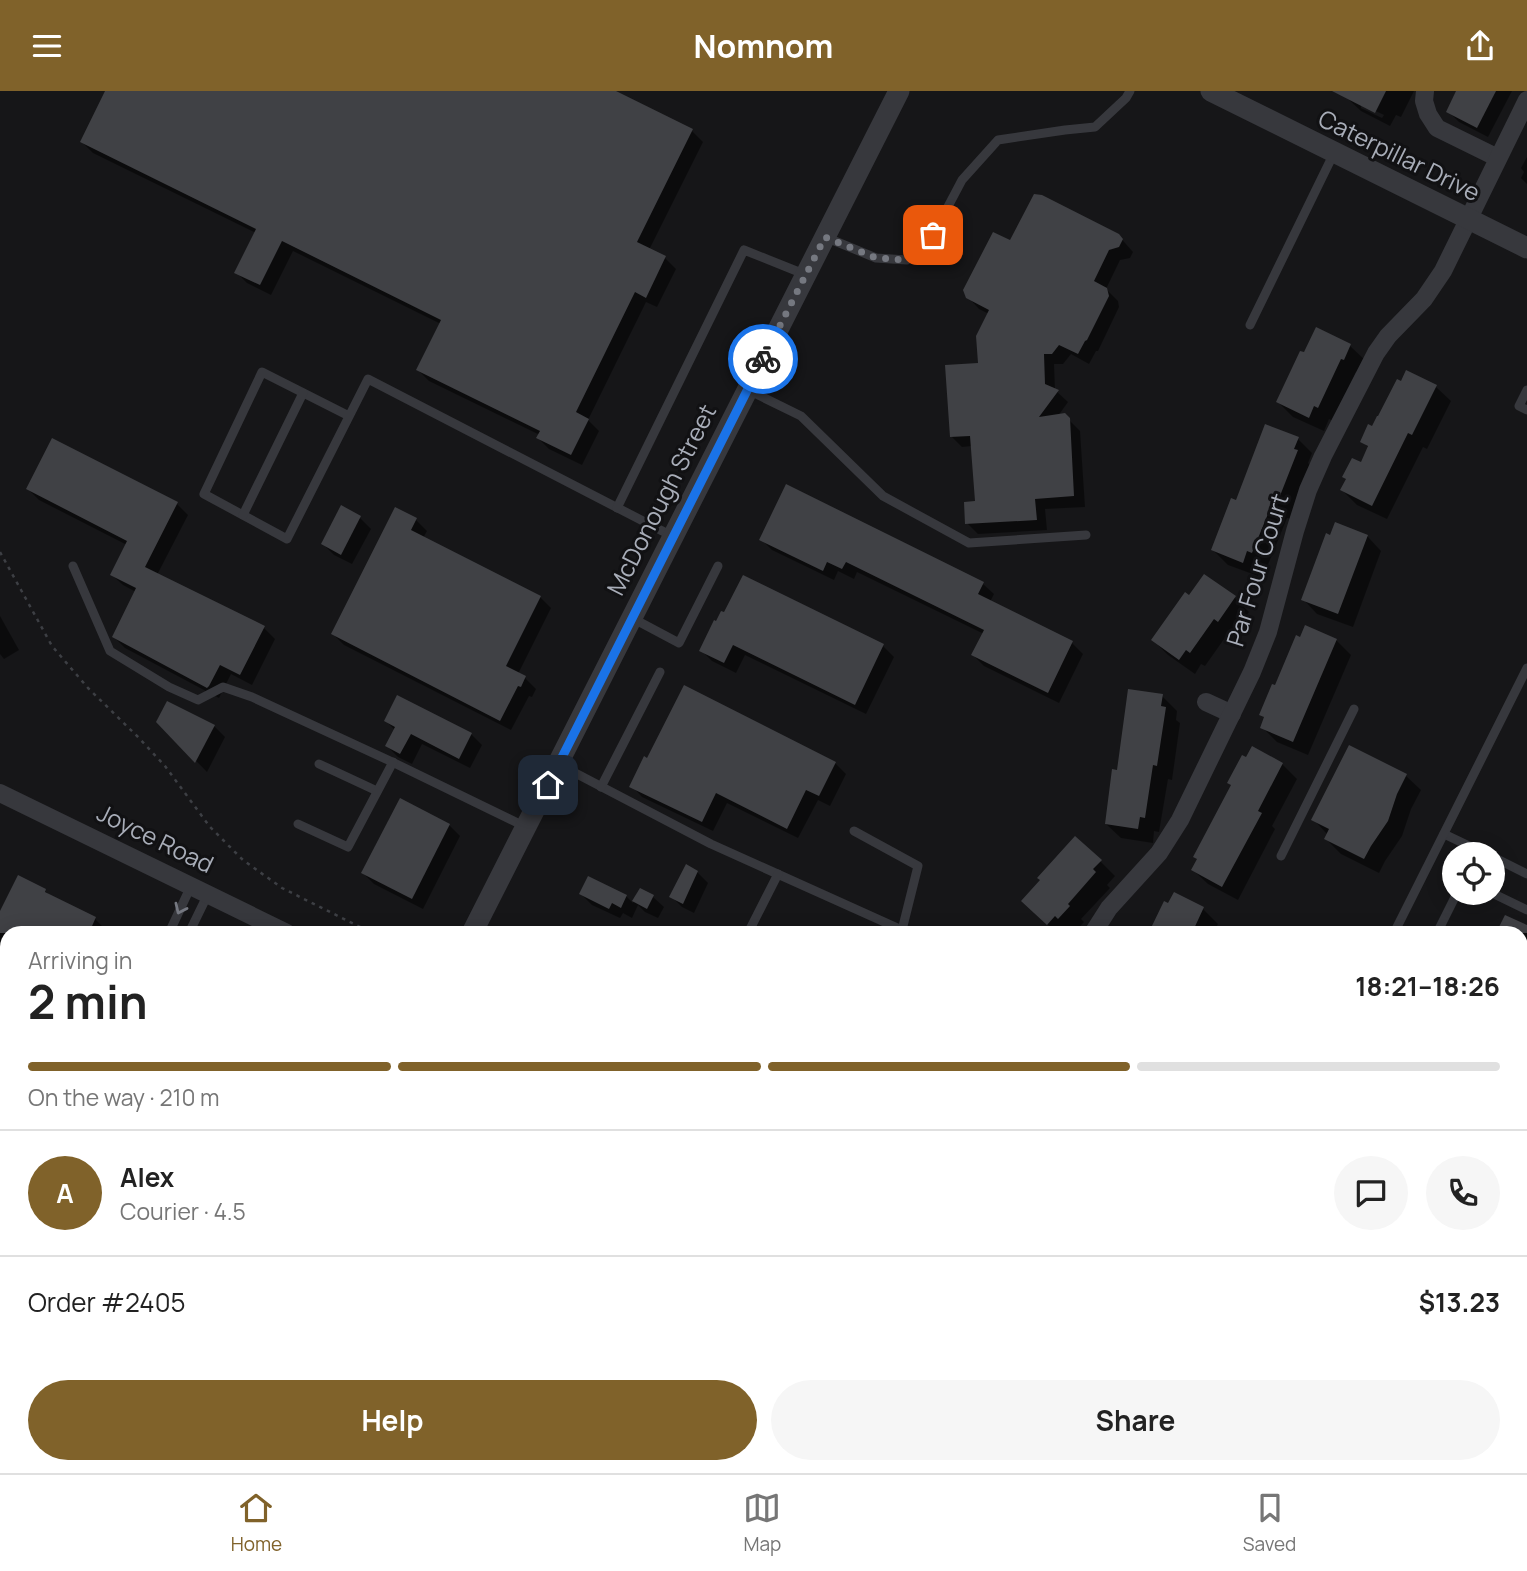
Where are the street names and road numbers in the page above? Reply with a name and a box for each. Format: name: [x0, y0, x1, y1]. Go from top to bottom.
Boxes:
street label: Caterpillar Drive: [1313, 101, 1486, 208]
street label: McDonough Street: [598, 398, 723, 600]
street label: Par Four Court: [1218, 489, 1295, 650]
street label: Joyce Road: [92, 795, 219, 880]

